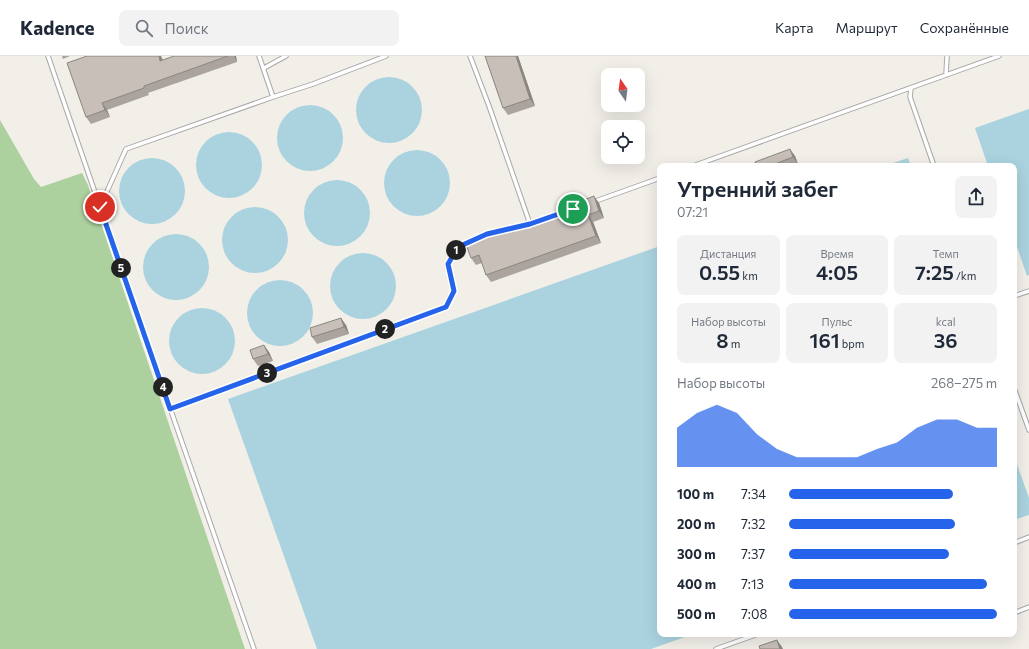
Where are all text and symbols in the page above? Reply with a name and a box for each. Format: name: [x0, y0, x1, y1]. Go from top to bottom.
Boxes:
search box: [119, 10, 399, 46]
text: Kadence: [20, 16, 95, 39]
icon: search: [133, 17, 155, 39]
text: Поиск: [165, 19, 209, 37]
text: Карта: [775, 19, 813, 36]
text: Маршрут: [835, 19, 898, 36]
text: Сохранённые: [920, 19, 1009, 36]
north arrow: [601, 68, 645, 112]
map controls: [601, 68, 645, 164]
button: locate: [601, 120, 645, 164]
text: Утренний забег: [677, 175, 838, 202]
button: share: [955, 176, 997, 218]
pin: [83, 190, 117, 224]
pin: [556, 192, 590, 226]
icon: check: [89, 196, 111, 218]
icon: arrive: [562, 198, 584, 220]
text: 07:21: [677, 204, 708, 220]
pin: 1: [446, 240, 466, 260]
text: 1: [454, 243, 458, 256]
text: Дистанция: [700, 247, 756, 260]
text: Время: [821, 247, 853, 260]
text: Темп: [933, 247, 959, 260]
pin: 5: [111, 258, 131, 278]
text: 0.55: [699, 260, 740, 284]
text: 4:05: [816, 260, 858, 284]
text: 7:25: [915, 260, 954, 284]
text: 5: [118, 261, 124, 274]
text: km: [740, 269, 758, 282]
text: /km: [954, 269, 976, 282]
text: Набор высоты: [691, 315, 766, 328]
text: Пульс: [822, 315, 852, 328]
text: kcal: [936, 315, 956, 328]
pin: 2: [375, 319, 395, 339]
text: 2: [382, 322, 388, 335]
text: 8: [716, 328, 729, 352]
text: 161: [810, 328, 840, 352]
text: 36: [934, 328, 958, 352]
text: m: [729, 337, 740, 350]
text: bpm: [840, 337, 864, 350]
pin: 3: [257, 363, 277, 383]
text: 3: [264, 366, 270, 379]
text: Набор высоты: [677, 375, 765, 391]
text: 268–275 m: [931, 375, 997, 391]
pin: 4: [153, 377, 173, 397]
text: 4: [160, 380, 166, 393]
text: 100 m: [677, 486, 714, 502]
text: 7:34: [741, 486, 766, 502]
text: 200 m: [677, 516, 715, 532]
text: 7:32: [741, 516, 766, 532]
text: 300 m: [677, 546, 716, 562]
text: 7:37: [741, 546, 765, 562]
text: 400 m: [677, 576, 716, 592]
text: 7:13: [741, 576, 764, 592]
text: 500 m: [677, 606, 716, 622]
text: 7:08: [741, 606, 767, 622]

